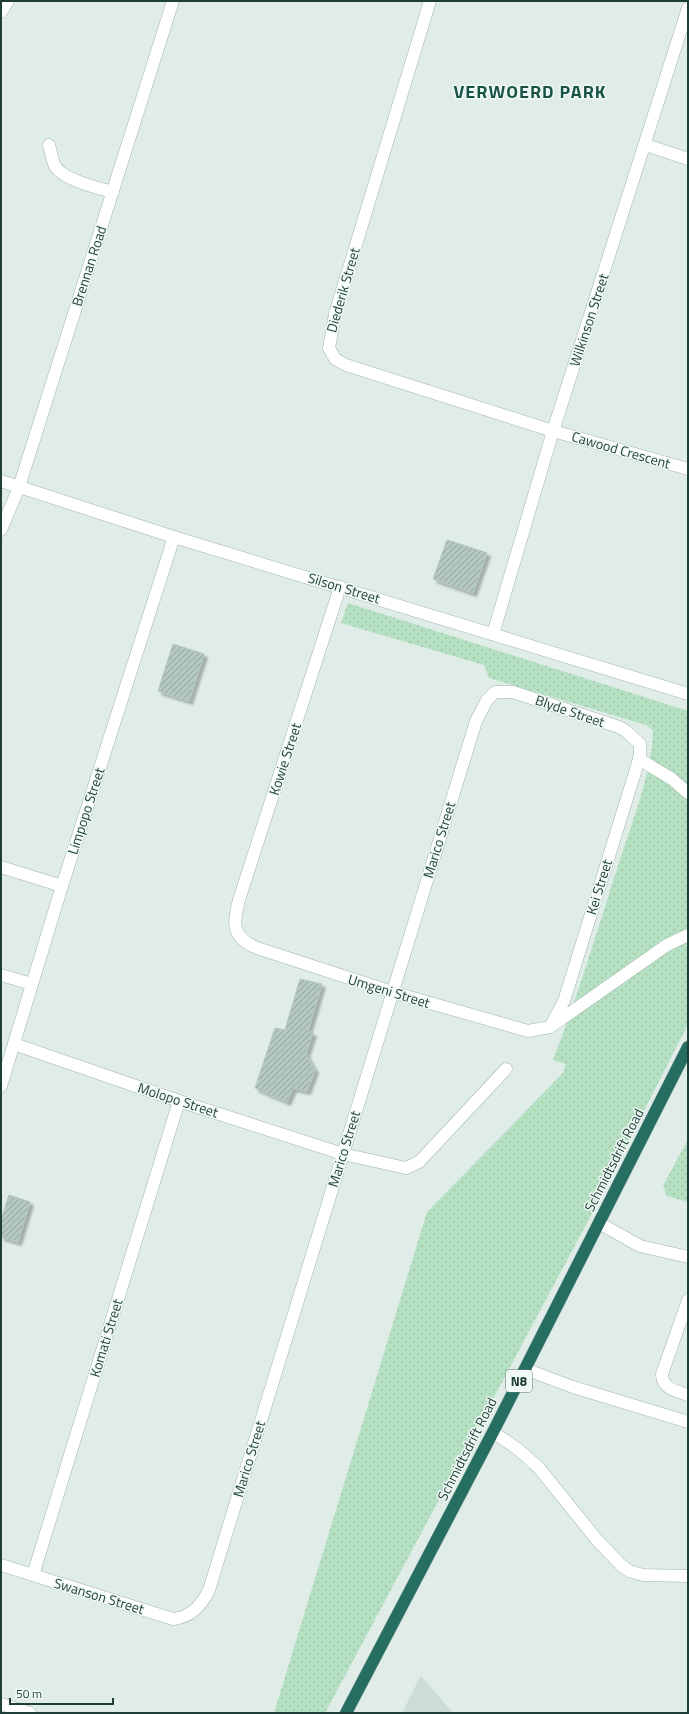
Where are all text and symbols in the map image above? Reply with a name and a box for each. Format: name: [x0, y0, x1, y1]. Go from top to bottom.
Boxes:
district label: VERWOERD PARK: [454, 78, 606, 105]
street label: Brennan Road: [66, 223, 111, 309]
street label: Diederik Street: [320, 245, 365, 335]
street label: Wilkinson Street: [564, 271, 613, 369]
street label: Cawood Crescent: [569, 425, 673, 474]
street label: Silson Street: [305, 567, 383, 608]
street label: Blyde Street: [533, 689, 608, 732]
street label: Kowie Street: [263, 720, 306, 798]
street label: Limpopo Street: [62, 765, 109, 857]
street label: Marico Street: [417, 799, 460, 881]
street label: Kei Street: [580, 856, 617, 917]
street label: Umgeni Street: [346, 968, 433, 1013]
street label: Molopo Street: [135, 1077, 221, 1122]
street label: Schmidtsdrift Road: [579, 1105, 649, 1215]
street label: Marico Street: [322, 1108, 365, 1190]
street label: Komati Street: [84, 1296, 127, 1380]
road number: N8: [506, 1370, 532, 1392]
street label: Schmidtsdrift Road: [432, 1394, 502, 1504]
street label: Marico Street: [227, 1418, 270, 1500]
street label: Swanson Street: [52, 1572, 147, 1619]
scale bar: [10, 1680, 113, 1706]
text: 50 m: [16, 1684, 42, 1703]

